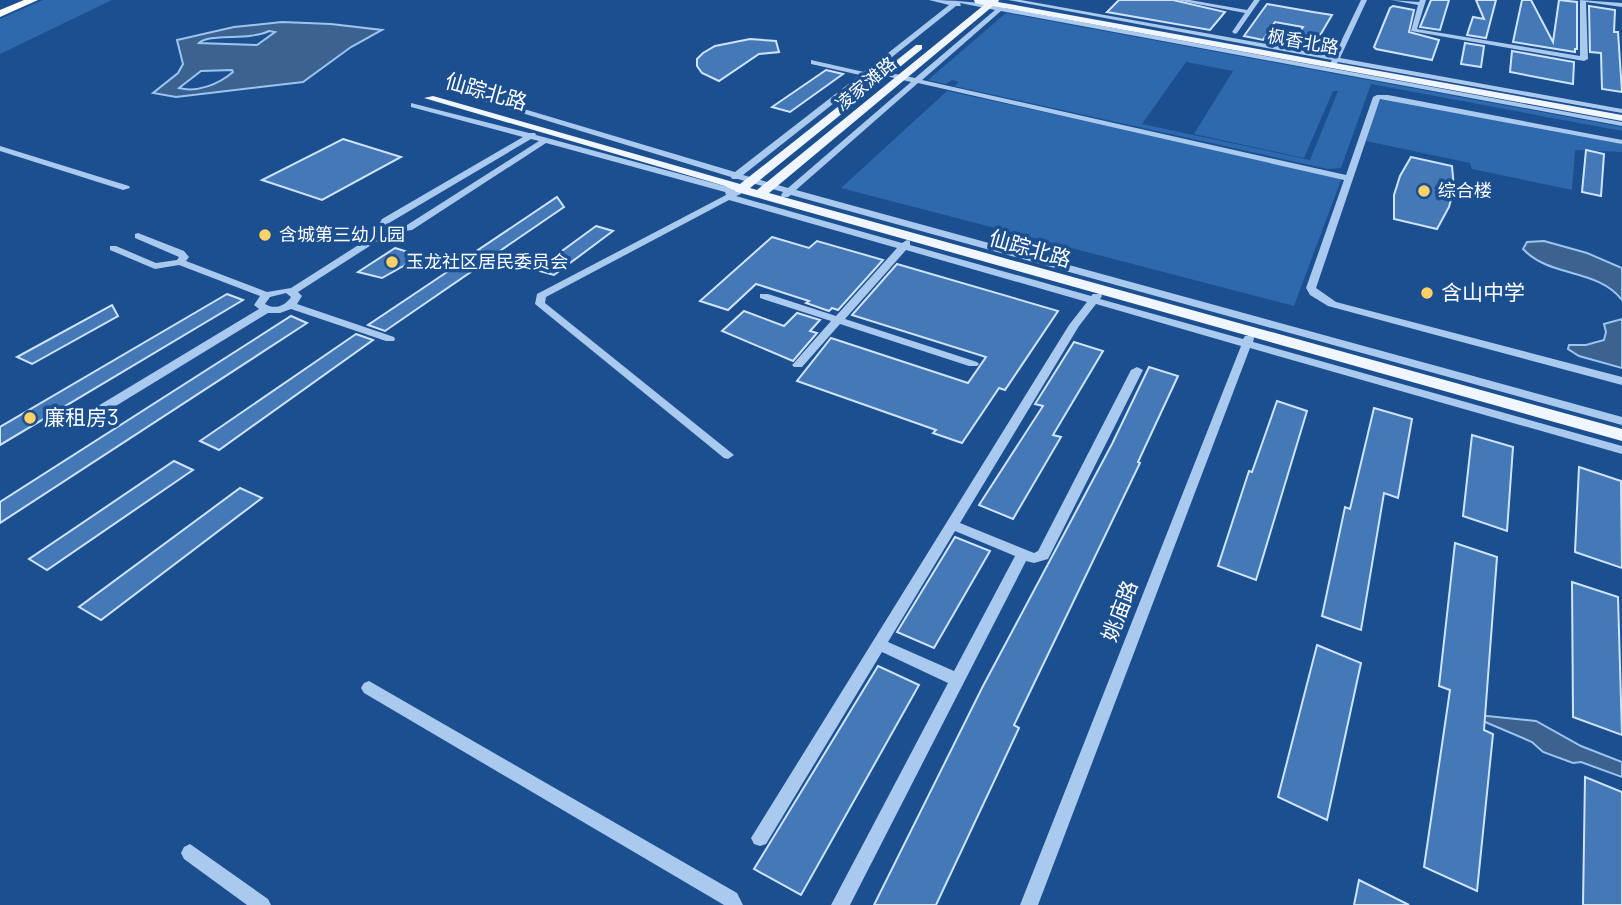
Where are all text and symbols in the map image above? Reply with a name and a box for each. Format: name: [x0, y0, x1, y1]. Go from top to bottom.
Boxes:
street label: 枫香北路: [1266, 23, 1341, 59]
street label: 凌家滩路: [830, 51, 901, 116]
street label: 仙踪北路: [442, 66, 531, 116]
place label: 综合楼: [1438, 178, 1492, 202]
marker: 综合楼: [1416, 183, 1432, 199]
place label: 含城第三幼儿园: [279, 222, 405, 246]
street label: 仙踪北路: [986, 223, 1075, 273]
marker: 含城第三幼儿园: [257, 227, 273, 243]
place label: 玉龙社区居民委员会: [406, 249, 568, 273]
marker: 玉龙社区居民委员会: [384, 254, 400, 270]
place label: 含山中学: [1441, 278, 1525, 306]
marker: 含山中学: [1419, 285, 1435, 301]
place label: 廉租房3: [44, 403, 119, 431]
marker: 廉租房3: [22, 410, 38, 426]
street label: 姚庙路: [1095, 576, 1143, 645]

